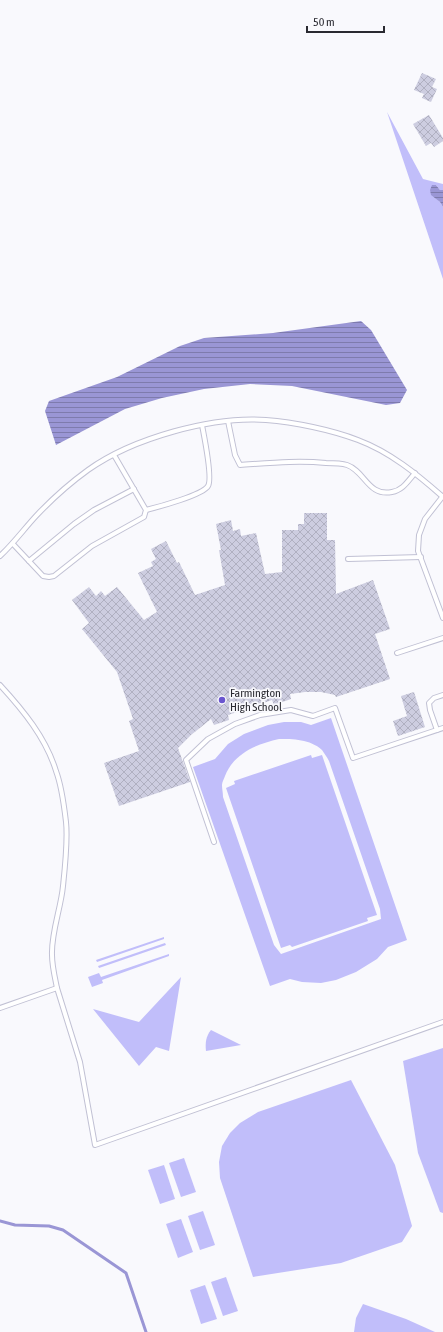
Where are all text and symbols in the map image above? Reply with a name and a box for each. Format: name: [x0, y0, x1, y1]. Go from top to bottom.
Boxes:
scale bar: [307, 8, 384, 34]
text: 50 m: [313, 15, 335, 29]
place label: Farmington High School: [230, 686, 283, 714]
marker: Farmington High School: [217, 695, 227, 705]

